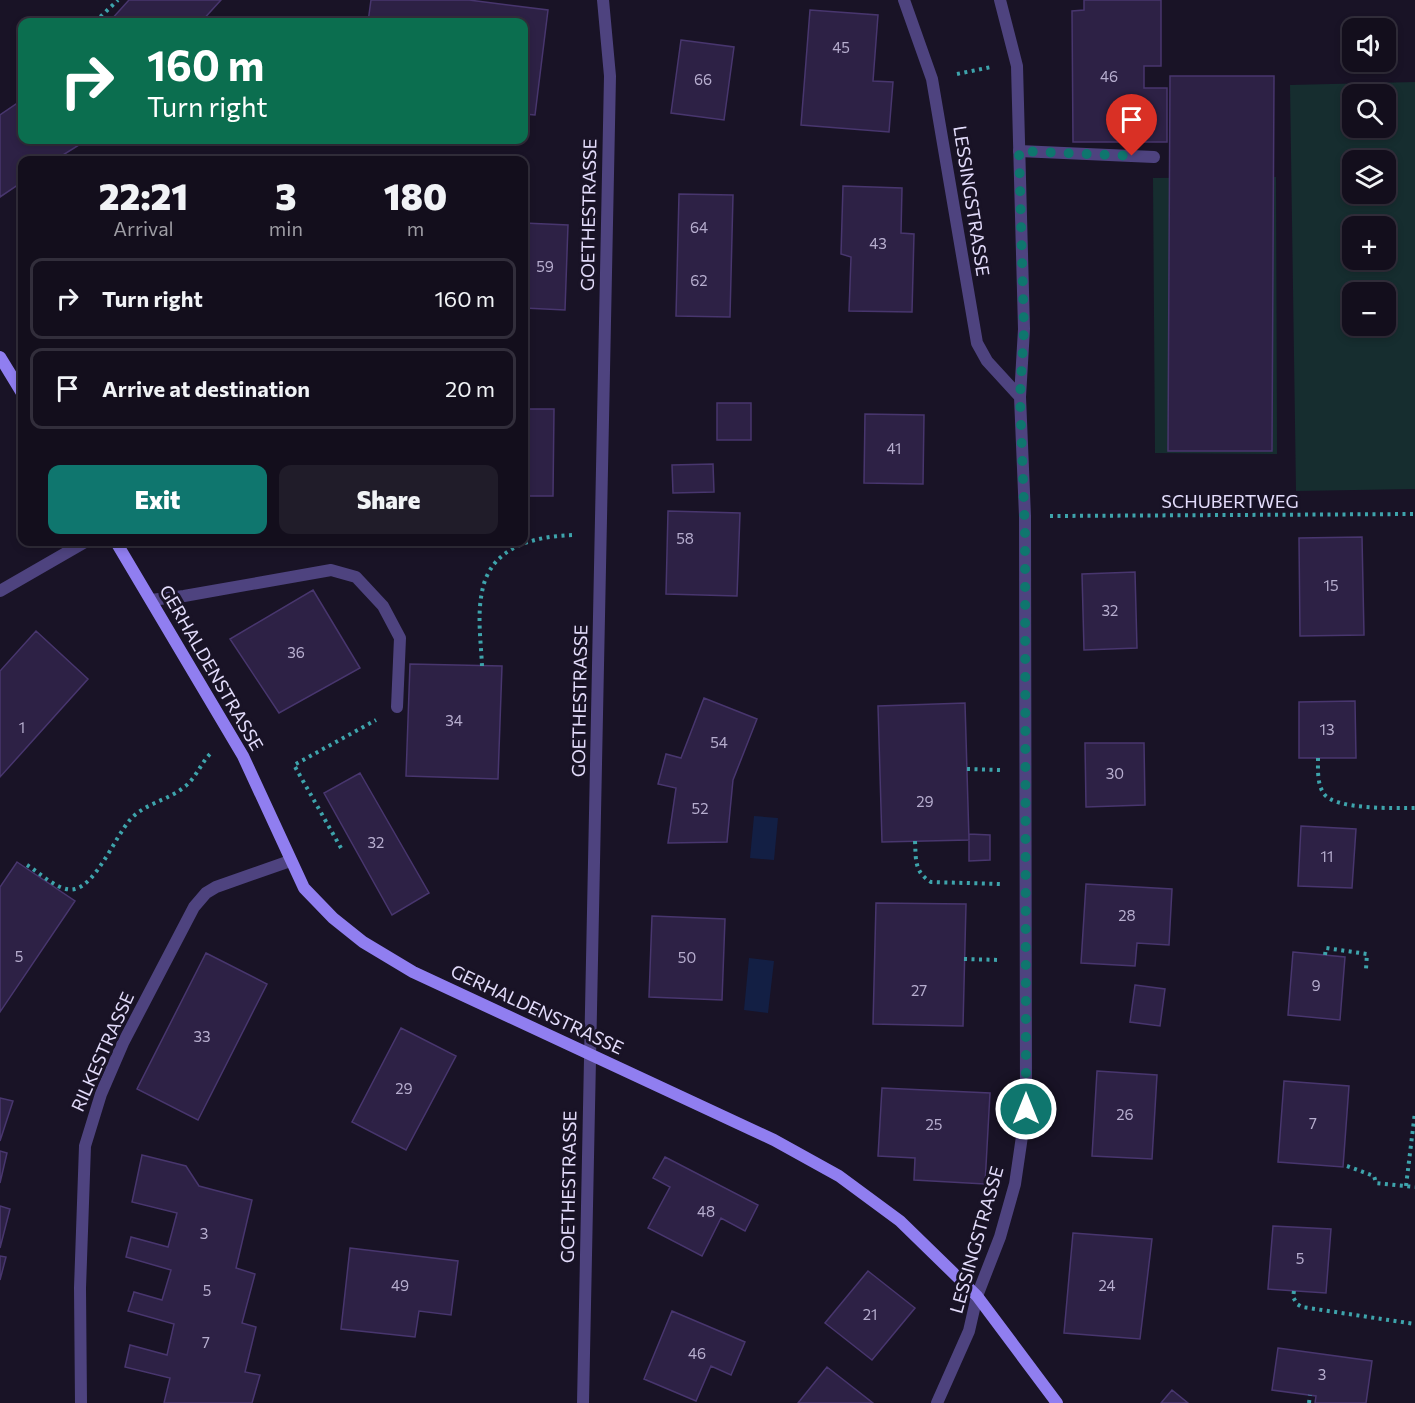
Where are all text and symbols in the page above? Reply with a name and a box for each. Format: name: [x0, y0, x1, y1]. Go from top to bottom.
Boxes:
map controls: [1342, 18, 1396, 336]
button: sound: [1342, 18, 1396, 72]
text: 160 m: [147, 38, 265, 90]
house number: 45: [832, 38, 850, 56]
icon: right: [48, 42, 126, 120]
house number: 46: [1100, 67, 1118, 85]
house number: 66: [694, 70, 712, 88]
button: search: [1342, 84, 1396, 138]
text: Turn right: [147, 90, 267, 123]
pin: [1106, 94, 1157, 156]
icon: arrive: [1115, 103, 1148, 136]
street label: LESSINGSTRASSE: [949, 124, 995, 278]
street label: GOETHESTRASSE: [576, 139, 600, 291]
button: layers: [1342, 150, 1396, 204]
text: 22:21: [99, 173, 188, 217]
text: 3: [275, 173, 296, 217]
text: 180: [384, 173, 447, 217]
text: Arrival: [113, 216, 174, 240]
text: min: [269, 216, 303, 240]
text: m: [407, 216, 424, 240]
button: +: [1342, 216, 1396, 270]
house number: 64: [690, 218, 708, 236]
house number: 43: [869, 234, 887, 252]
house number: 59: [536, 257, 554, 275]
house number: 62: [690, 271, 708, 289]
icon: right: [51, 282, 84, 315]
button: −: [1342, 282, 1396, 336]
text: Turn right: [102, 285, 203, 312]
text: 160 m: [434, 285, 495, 312]
icon: arrive: [51, 372, 84, 405]
text: Arrive at destination: [102, 375, 310, 402]
text: 20 m: [445, 375, 495, 402]
house number: 41: [887, 439, 901, 457]
button: Exit: [48, 465, 267, 534]
button: Share: [279, 465, 498, 534]
street label: SCHUBERTWEG: [1161, 490, 1299, 512]
house number: 58: [676, 529, 694, 547]
house number: 15: [1323, 576, 1339, 594]
street label: GERHALDENSTRASSE: [155, 581, 268, 754]
house number: 32: [1102, 601, 1118, 619]
street label: GOETHESTRASSE: [567, 625, 591, 777]
house number: 36: [287, 643, 305, 661]
house number: 34: [445, 711, 463, 729]
house number: 1: [19, 718, 25, 736]
house number: 13: [1320, 720, 1334, 738]
house number: 54: [710, 733, 728, 751]
house number: 30: [1106, 764, 1124, 782]
house number: 29: [916, 792, 934, 810]
house number: 52: [692, 799, 708, 817]
house number: 32: [368, 833, 384, 851]
house number: 11: [1321, 847, 1333, 865]
house number: 28: [1118, 906, 1136, 924]
house number: 5: [15, 947, 23, 965]
house number: 50: [678, 948, 696, 966]
street label: GERHALDENSTRASSE: [448, 959, 627, 1059]
house number: 9: [1311, 976, 1321, 994]
house number: 27: [911, 981, 927, 999]
street label: RILKESTRASSE: [66, 989, 138, 1115]
house number: 33: [193, 1027, 211, 1045]
position arrow: [994, 1077, 1058, 1141]
house number: 29: [395, 1079, 413, 1097]
house number: 26: [1116, 1105, 1134, 1123]
street label: GOETHESTRASSE: [556, 1111, 580, 1263]
house number: 7: [1309, 1114, 1317, 1132]
house number: 25: [926, 1115, 942, 1133]
street label: LESSINGSTRASSE: [945, 1164, 1008, 1316]
house number: 48: [697, 1202, 715, 1220]
house number: 3: [200, 1224, 208, 1242]
house number: 5: [1296, 1249, 1304, 1267]
house number: 49: [391, 1276, 409, 1294]
house number: 24: [1098, 1276, 1116, 1294]
house number: 5: [203, 1281, 211, 1299]
house number: 21: [863, 1305, 877, 1323]
house number: 7: [202, 1333, 210, 1351]
house number: 46: [688, 1344, 706, 1362]
house number: 3: [1318, 1365, 1326, 1383]

